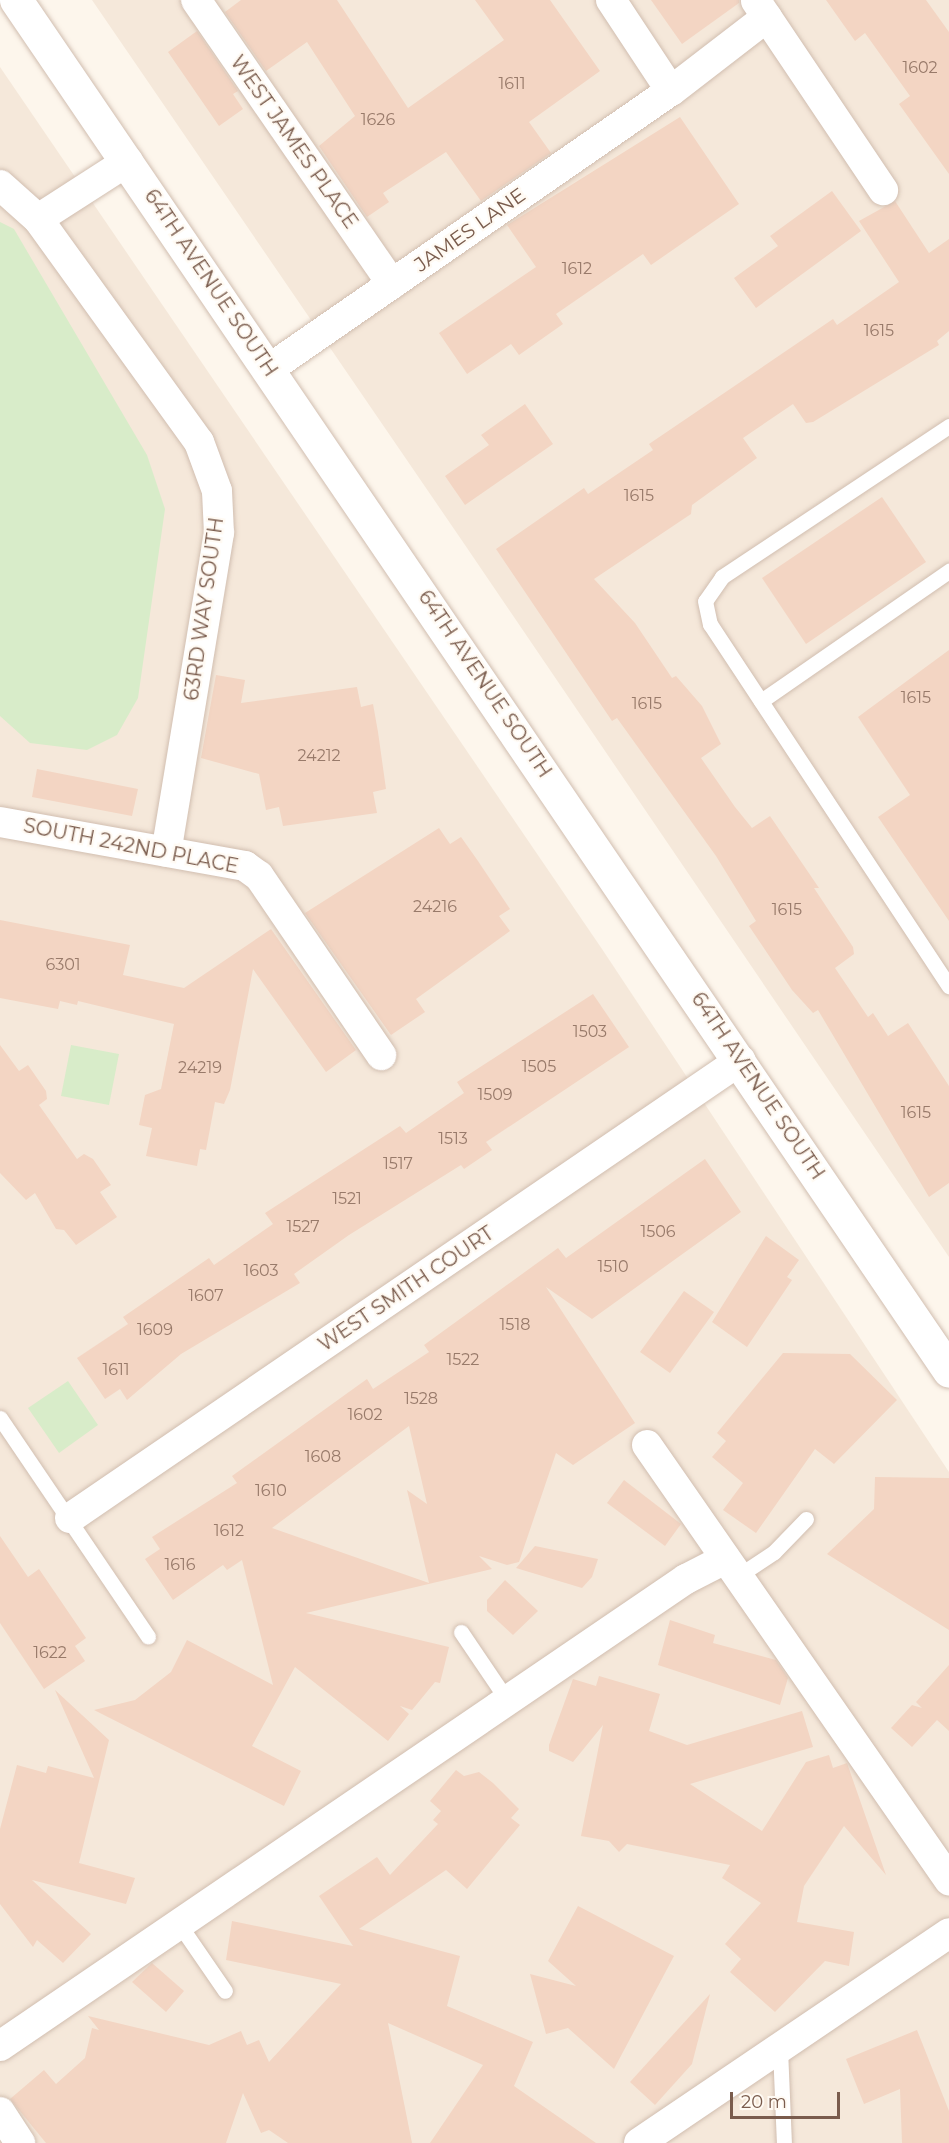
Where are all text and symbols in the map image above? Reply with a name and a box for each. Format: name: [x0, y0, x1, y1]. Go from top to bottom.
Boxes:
street label: WEST JAMES PLACE: [225, 51, 363, 233]
house number: 1602: [902, 58, 938, 78]
house number: 1611: [498, 74, 526, 94]
house number: 1626: [361, 110, 395, 130]
street label: JAMES LANE: [410, 183, 530, 277]
street label: 64TH AVENUE SOUTH: [139, 185, 283, 381]
house number: 1612: [562, 259, 592, 279]
house number: 1615: [864, 321, 894, 341]
house number: 1615: [624, 486, 654, 506]
street label: 63RD WAY SOUTH: [179, 516, 229, 702]
street label: 64TH AVENUE SOUTH: [413, 586, 557, 782]
house number: 1615: [901, 688, 931, 708]
house number: 1615: [632, 694, 662, 714]
house number: 24212: [297, 746, 341, 766]
street label: SOUTH 242ND PLACE: [21, 813, 241, 879]
house number: 24216: [413, 897, 457, 917]
house number: 1615: [772, 900, 802, 920]
house number: 6301: [45, 955, 81, 975]
street label: 64TH AVENUE SOUTH: [686, 988, 830, 1184]
house number: 1503: [573, 1022, 607, 1042]
house number: 1505: [522, 1057, 556, 1077]
house number: 24219: [178, 1058, 222, 1078]
house number: 1509: [477, 1085, 513, 1105]
house number: 1615: [901, 1103, 931, 1123]
house number: 1513: [438, 1129, 468, 1149]
house number: 1517: [383, 1154, 413, 1174]
house number: 1521: [332, 1189, 362, 1209]
house number: 1527: [286, 1217, 320, 1237]
street label: WEST SMITH COURT: [314, 1221, 498, 1357]
house number: 1506: [640, 1222, 676, 1242]
house number: 1510: [597, 1257, 629, 1277]
house number: 1603: [244, 1261, 278, 1281]
house number: 1607: [188, 1286, 224, 1306]
house number: 1518: [500, 1315, 530, 1335]
house number: 1609: [137, 1320, 173, 1340]
house number: 1522: [447, 1350, 479, 1370]
house number: 1611: [102, 1360, 130, 1380]
house number: 1528: [404, 1389, 438, 1409]
house number: 1602: [347, 1405, 383, 1425]
house number: 1608: [305, 1447, 341, 1467]
house number: 1610: [255, 1481, 287, 1501]
house number: 1612: [214, 1521, 244, 1541]
house number: 1616: [164, 1555, 196, 1575]
house number: 1622: [33, 1643, 67, 1663]
scale bar: [733, 2080, 842, 2118]
text: 20 m: [741, 2091, 787, 2113]

